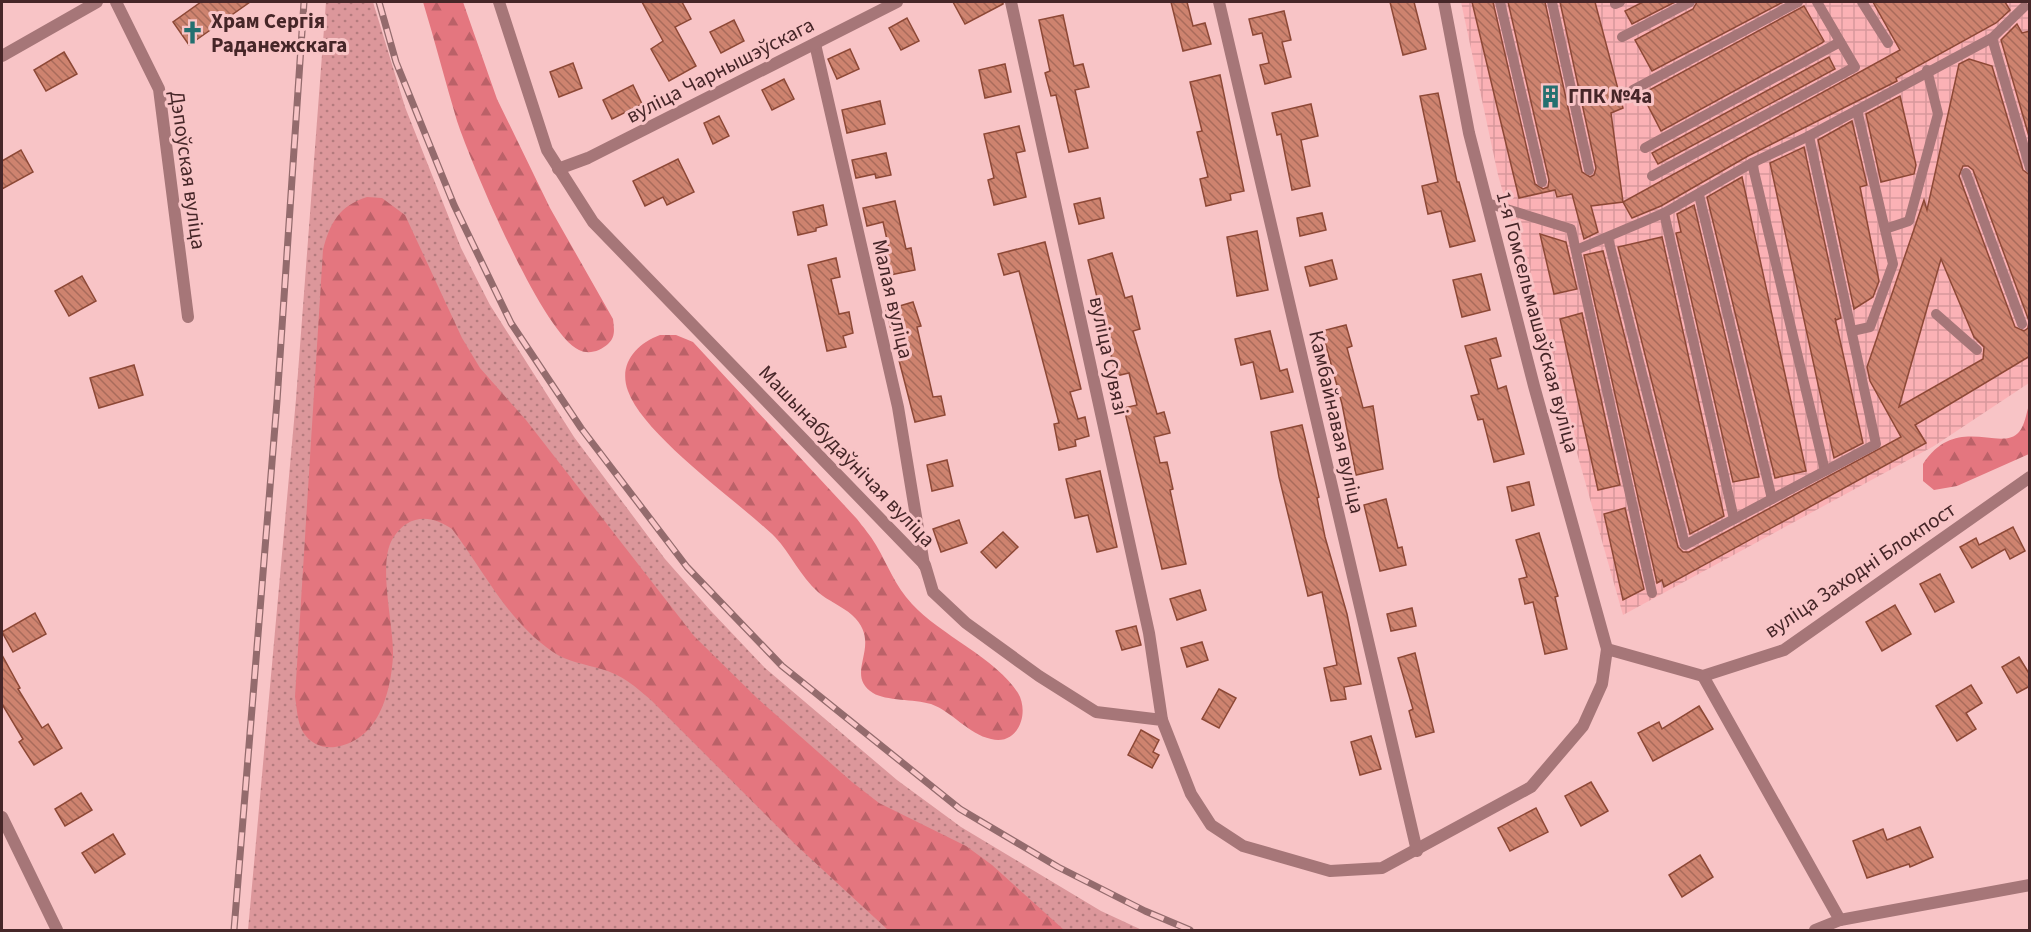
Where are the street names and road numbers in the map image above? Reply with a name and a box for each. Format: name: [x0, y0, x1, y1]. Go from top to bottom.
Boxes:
street label: вуліца Чарнышэўскага: [621, 9, 819, 131]
street label: Дэпоўская вуліца: [162, 89, 214, 251]
street label: 1-я Гомсельмашаўская вуліца: [1489, 188, 1587, 456]
street label: Малая вуліца: [865, 236, 921, 362]
street label: вуліца Сувязі: [1082, 294, 1136, 418]
street label: Камбайнавая вуліца: [1301, 327, 1373, 517]
street label: Машынабудаўнічая вуліца: [752, 358, 942, 554]
street label: вуліца Заходні Блокпост: [1758, 494, 1962, 645]

